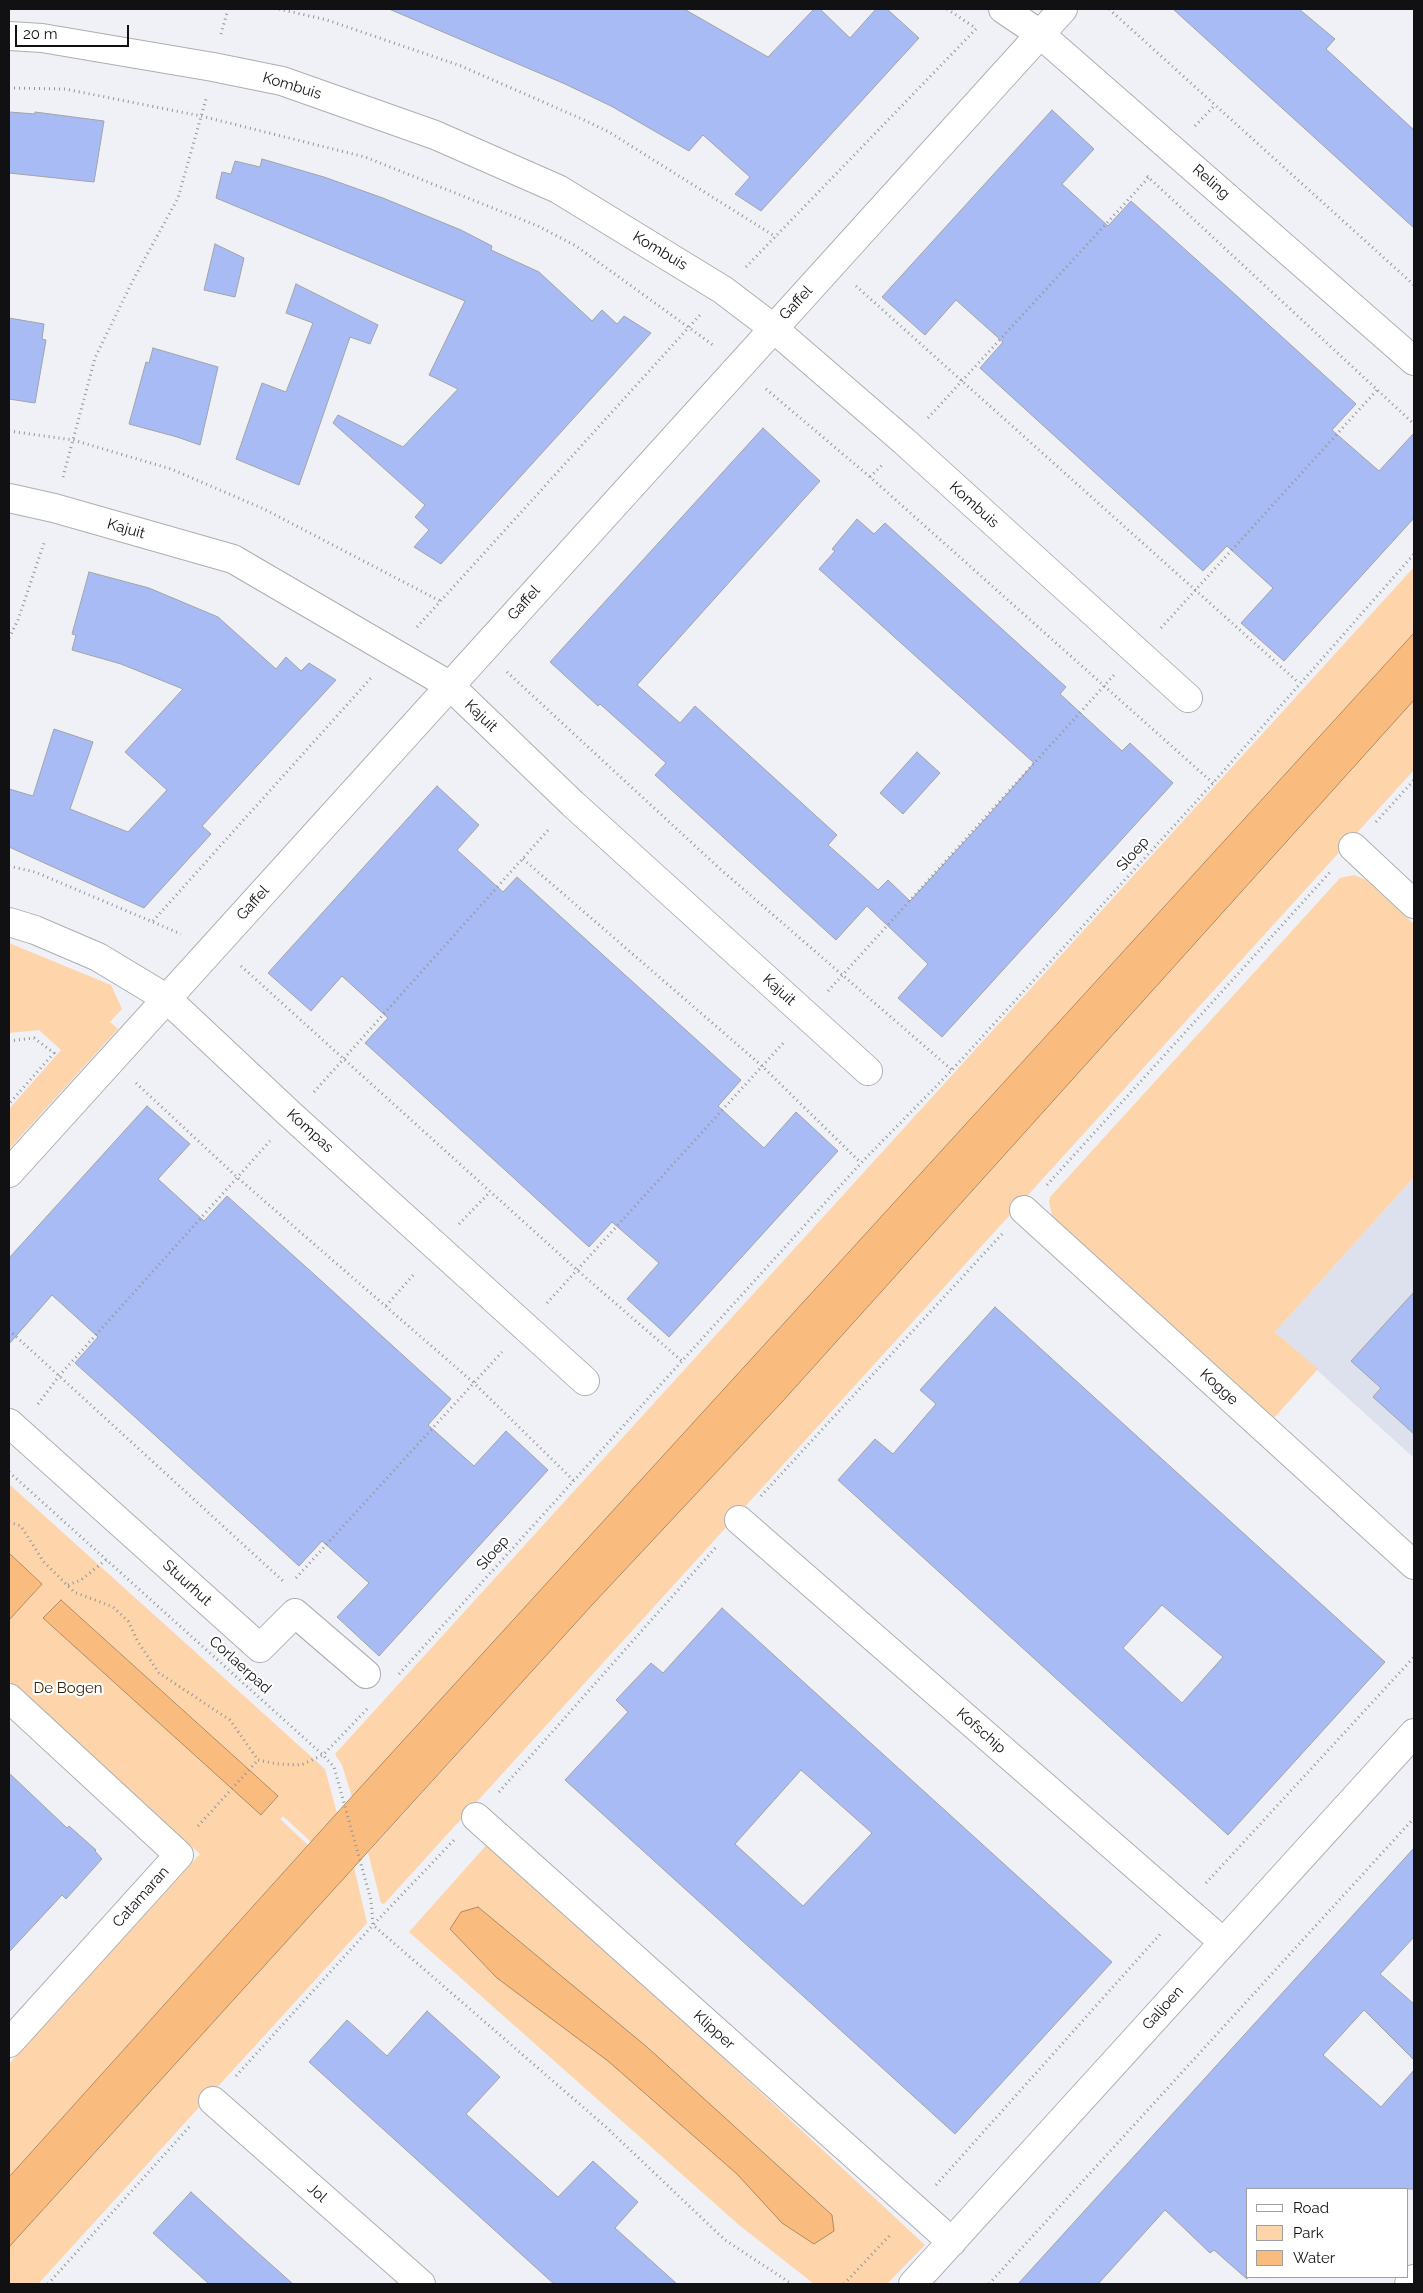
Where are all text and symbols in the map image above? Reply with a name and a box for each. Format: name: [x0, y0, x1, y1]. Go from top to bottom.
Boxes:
scale bar: [18, 15, 131, 47]
text: 20 m: [23, 25, 58, 43]
street label: Kombuis: [260, 69, 324, 103]
street label: Reling: [1189, 161, 1233, 203]
street label: Kombuis: [629, 228, 691, 274]
street label: Gaffel: [776, 282, 816, 324]
street label: Kombuis: [945, 478, 1003, 532]
street label: Kajuit: [105, 515, 147, 543]
street label: Gaffel: [504, 582, 544, 624]
street label: Kajuit: [461, 696, 501, 736]
street label: Sloep: [1113, 833, 1153, 875]
street label: Gaffel: [233, 882, 273, 924]
street label: Kajuit: [759, 970, 799, 1010]
street label: Kompas: [283, 1105, 337, 1157]
street label: Kogge: [1196, 1365, 1242, 1409]
street label: Sloep: [473, 1532, 513, 1574]
street label: Stuurhut: [159, 1556, 215, 1610]
street label: Corlaerpad: [205, 1632, 275, 1698]
park label: De Bogen: [33, 1679, 103, 1697]
street label: Kofschip: [953, 1705, 1009, 1757]
street label: Catamaran: [109, 1863, 173, 1931]
street label: Galjoen: [1139, 1982, 1187, 2034]
street label: Klipper: [690, 2007, 738, 2053]
street label: Jol: [304, 2180, 330, 2206]
legend: [1246, 2188, 1408, 2278]
text: Road: [1293, 2199, 1329, 2217]
text: Park: [1293, 2224, 1324, 2242]
text: Water: [1293, 2249, 1335, 2267]

